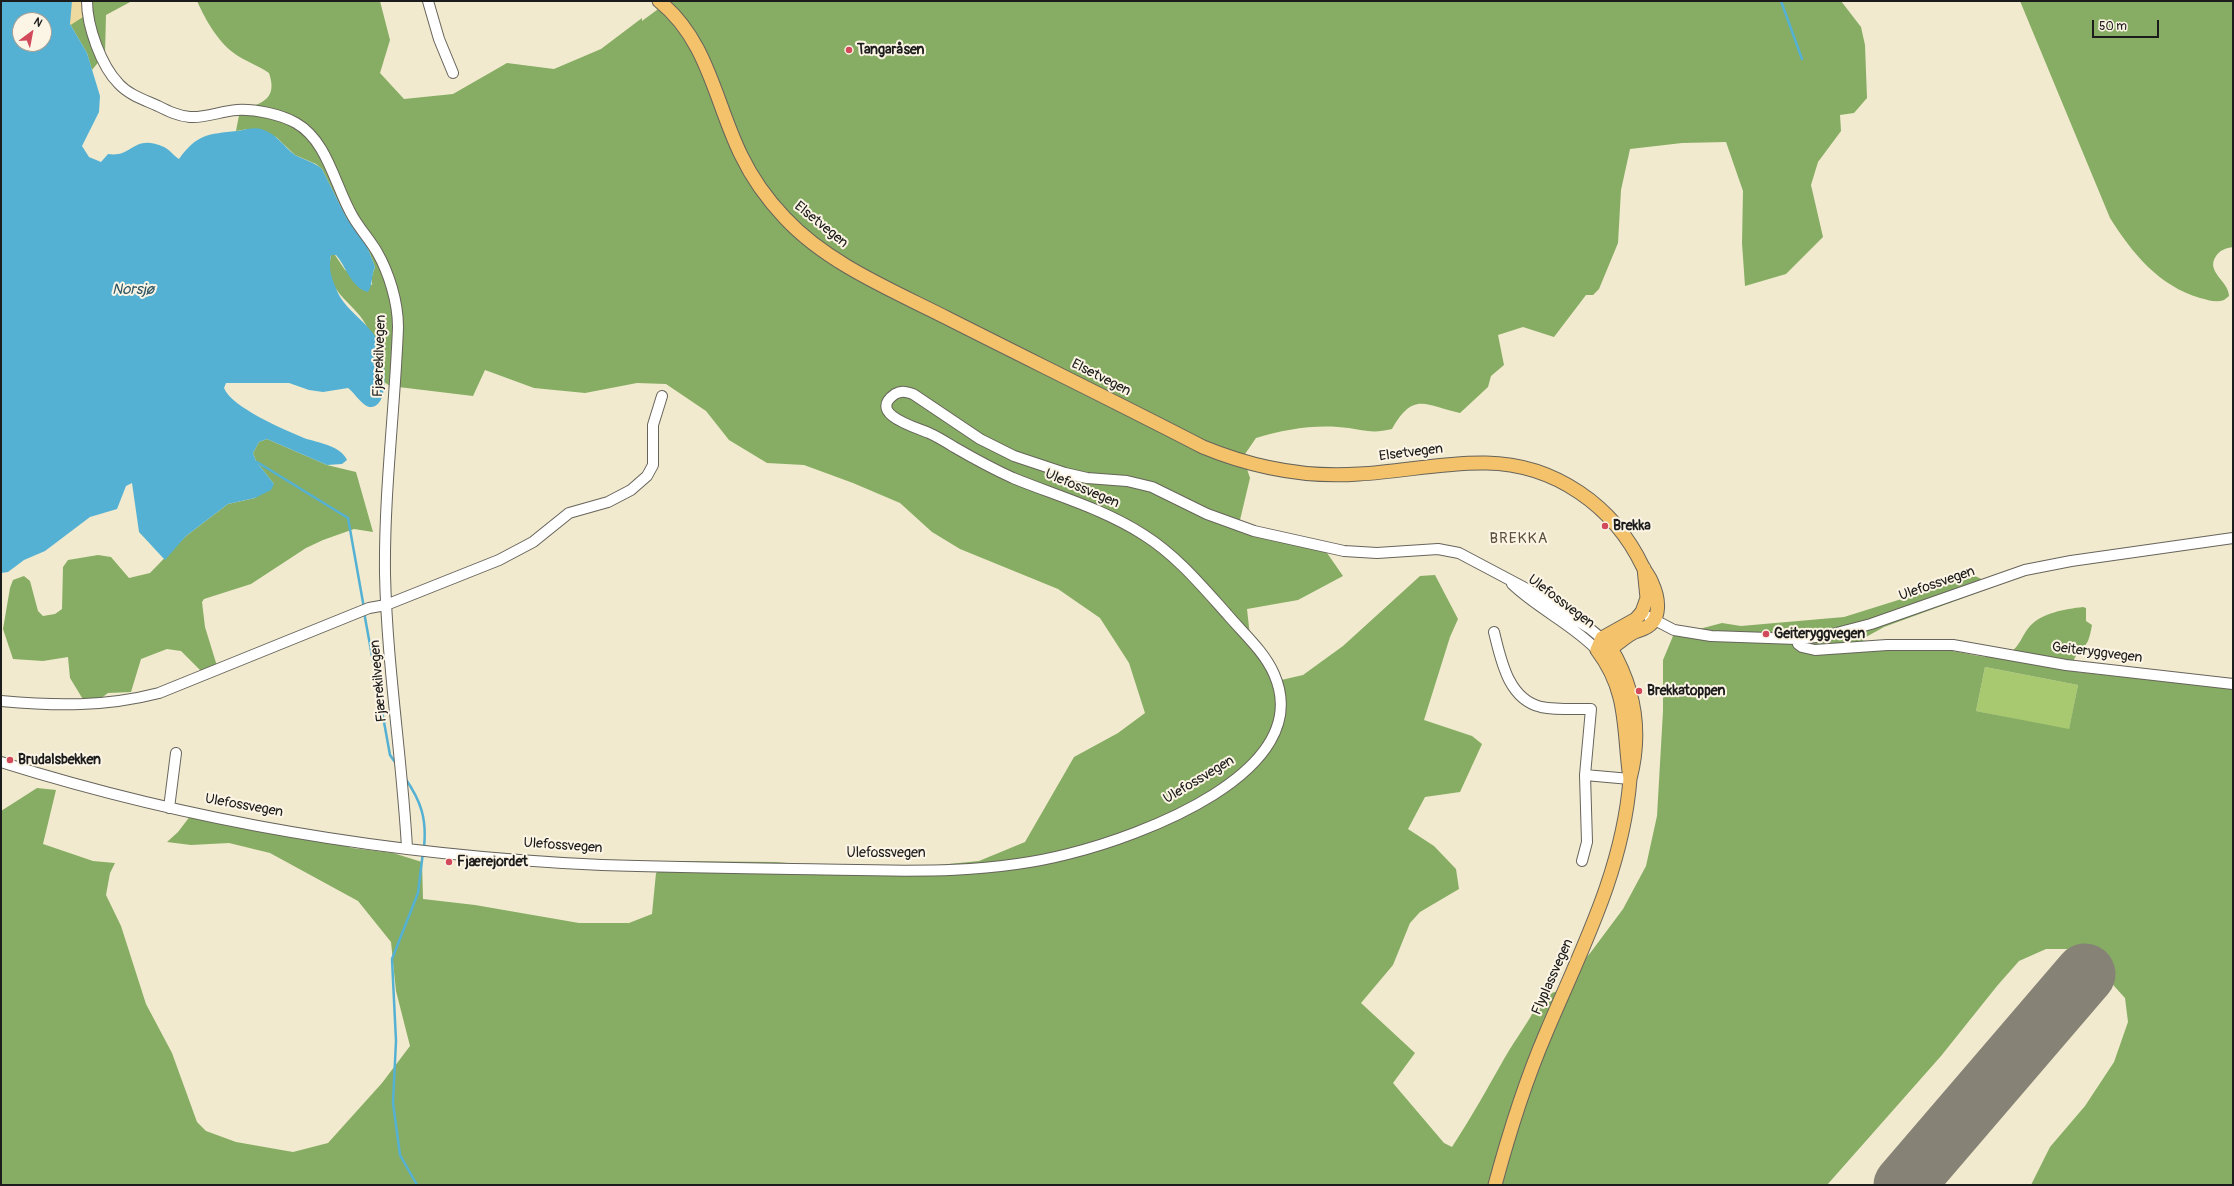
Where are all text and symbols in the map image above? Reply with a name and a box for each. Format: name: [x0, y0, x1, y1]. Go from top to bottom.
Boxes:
north arrow: [12, 12, 52, 52]
scale bar: [2094, 12, 2161, 38]
text: N: [31, 15, 45, 30]
text: 50 m: [2099, 19, 2127, 34]
place label: Tangaråsen: [857, 42, 925, 58]
marker: Tangaråsen: [844, 45, 854, 55]
street label: Elsetvegen: [791, 198, 851, 252]
water label: Norsjø: [112, 281, 154, 299]
street label: Fjærekilvegen: [370, 315, 390, 397]
street label: Elsetvegen: [1069, 356, 1133, 400]
street label: Elsetvegen: [1378, 441, 1444, 465]
street label: Ulefossvegen: [1042, 466, 1122, 512]
place label: Brekka: [1613, 518, 1651, 534]
marker: Brekka: [1600, 521, 1610, 531]
district label: BREKKA: [1490, 530, 1548, 548]
street label: Ulefossvegen: [1897, 563, 1977, 605]
street label: Ulefossvegen: [1524, 571, 1598, 633]
place label: Geiteryggvegen: [1774, 626, 1865, 642]
marker: Geiteryggvegen: [1761, 629, 1771, 639]
street label: Fjærekilvegen: [367, 639, 391, 723]
street label: Geiteryggvegen: [2051, 639, 2143, 667]
place label: Brekkatoppen: [1647, 683, 1725, 699]
marker: Brekkatoppen: [1634, 686, 1644, 696]
place label: Brudalsbekken: [18, 752, 101, 768]
street label: Ulefossvegen: [1161, 752, 1237, 808]
marker: Brudalsbekken: [5, 755, 15, 765]
street label: Ulefossvegen: [204, 791, 284, 821]
street label: Ulefossvegen: [523, 835, 603, 857]
street label: Ulefossvegen: [846, 845, 926, 861]
place label: Fjærejordet: [457, 854, 528, 870]
marker: Fjærejordet: [444, 857, 454, 867]
street label: Flyplassvegen: [1529, 936, 1577, 1018]

